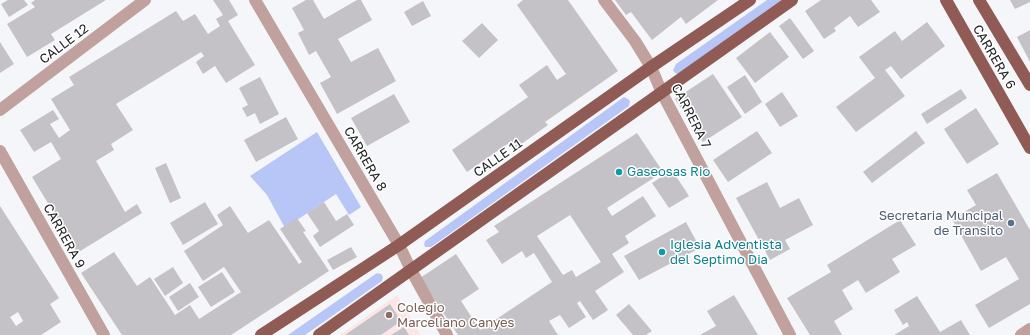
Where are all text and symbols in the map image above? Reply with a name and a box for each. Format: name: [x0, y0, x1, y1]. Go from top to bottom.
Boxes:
street label: CALLE 12: [36, 21, 92, 67]
street label: CARRERA 6: [969, 22, 1019, 92]
street label: CARRERA 7: [668, 81, 714, 151]
street label: CARRERA 8: [340, 124, 390, 194]
street label: CALLE 11: [471, 136, 525, 180]
place label: Gaseosas Rio: [627, 164, 710, 180]
marker: Gaseosas Rio: [614, 167, 624, 177]
street label: CARRERA 9: [40, 201, 88, 271]
place label: Secretaria Muncipal de Transito: [879, 208, 1003, 239]
marker: Secretaria Muncipal de Transito: [1006, 218, 1016, 228]
place label: Iglesia Adventista del Septimo Dia: [670, 237, 782, 268]
marker: Iglesia Adventista del Septimo Dia: [657, 247, 667, 257]
place label: Colegio Marceliano Canyes: [397, 300, 514, 331]
marker: Colegio Marceliano Canyes: [384, 310, 394, 320]

